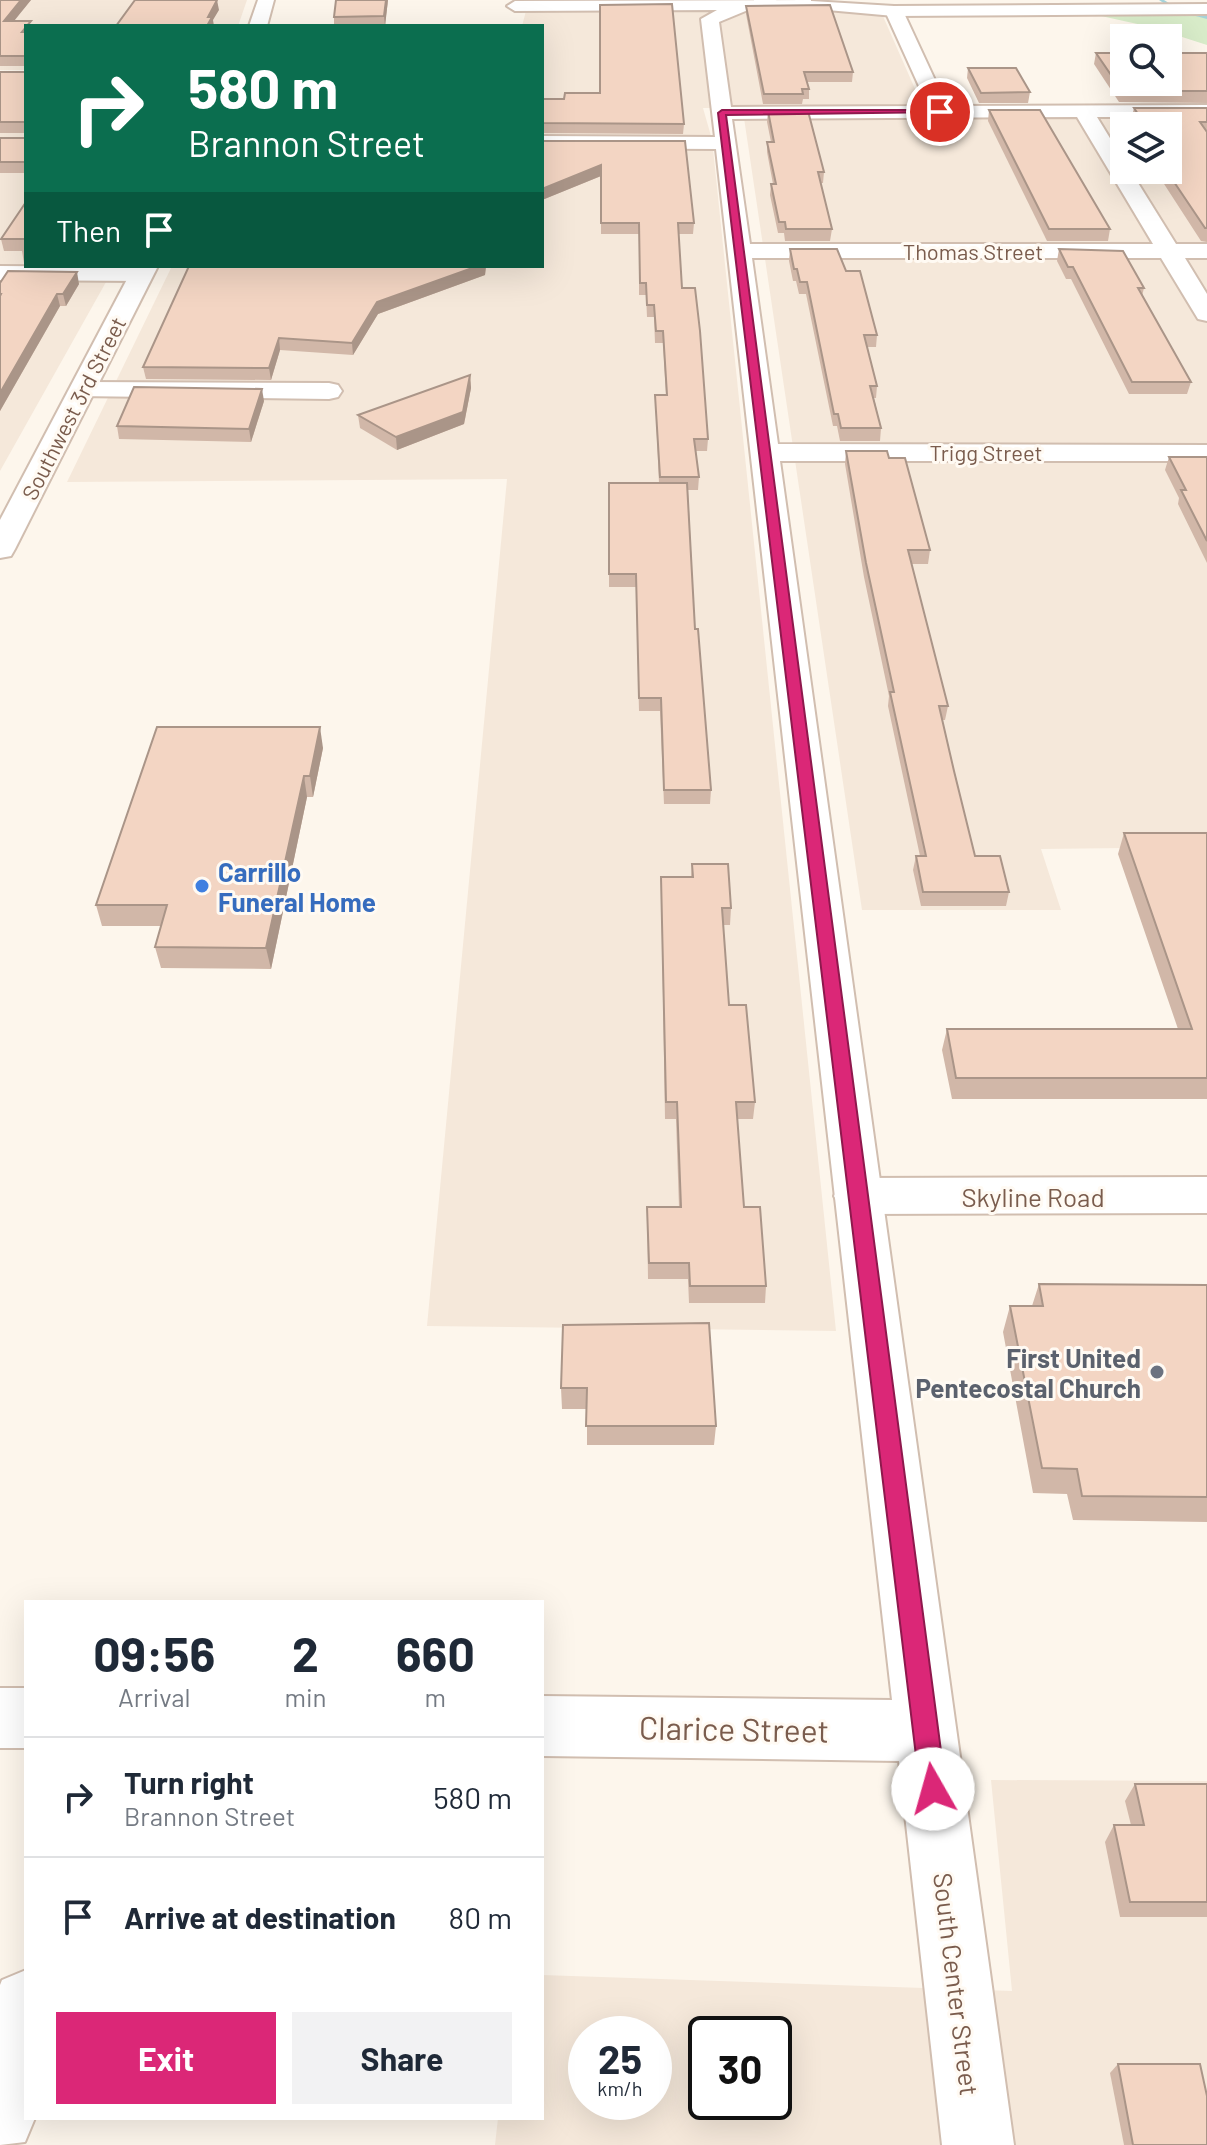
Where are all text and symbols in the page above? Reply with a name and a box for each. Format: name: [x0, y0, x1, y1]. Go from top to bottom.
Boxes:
map controls: [1110, 24, 1182, 184]
button: search: [1110, 24, 1182, 96]
text: 580 m: [188, 53, 338, 120]
icon: right: [56, 56, 160, 160]
pin: [906, 78, 974, 146]
icon: arrive: [918, 90, 962, 134]
button: layers: [1110, 112, 1182, 184]
text: Brannon Street: [188, 121, 425, 164]
icon: arrive: [137, 208, 181, 252]
text: Then: [56, 212, 121, 248]
street label: Thomas Street: [903, 238, 1043, 264]
street label: Southwest 3rd Street: [16, 312, 130, 504]
street label: Trigg Street: [930, 439, 1042, 465]
place label: Carrillo Funeral Home: [218, 856, 376, 917]
marker: Carrillo Funeral Home: [193, 877, 211, 895]
street label: Skyline Road: [961, 1181, 1105, 1212]
place label: First United Pentecostal Church: [915, 1342, 1141, 1403]
marker: First United Pentecostal Church: [1148, 1363, 1166, 1381]
text: 09:56: [93, 1624, 215, 1682]
text: 2: [292, 1624, 319, 1682]
text: 660: [396, 1624, 475, 1682]
text: Arrival: [118, 1681, 191, 1712]
text: min: [284, 1681, 327, 1712]
text: m: [425, 1681, 446, 1712]
street label: Clarice Street: [639, 1707, 829, 1749]
position arrow: [891, 1747, 975, 1831]
text: Turn right: [124, 1764, 254, 1800]
icon: right: [56, 1775, 100, 1819]
text: 580 m: [433, 1779, 512, 1815]
text: Brannon Street: [124, 1800, 295, 1831]
street label: South Center Street: [928, 1871, 986, 2097]
icon: arrive: [56, 1895, 100, 1939]
text: Arrive at destination: [124, 1899, 396, 1935]
text: 80 m: [449, 1899, 512, 1935]
button: Exit: [56, 2012, 276, 2104]
button: Share: [292, 2012, 512, 2104]
speed limit sign: 30: [688, 2016, 792, 2120]
text: 25: [598, 2034, 642, 2082]
text: km/h: [597, 2076, 643, 2100]

